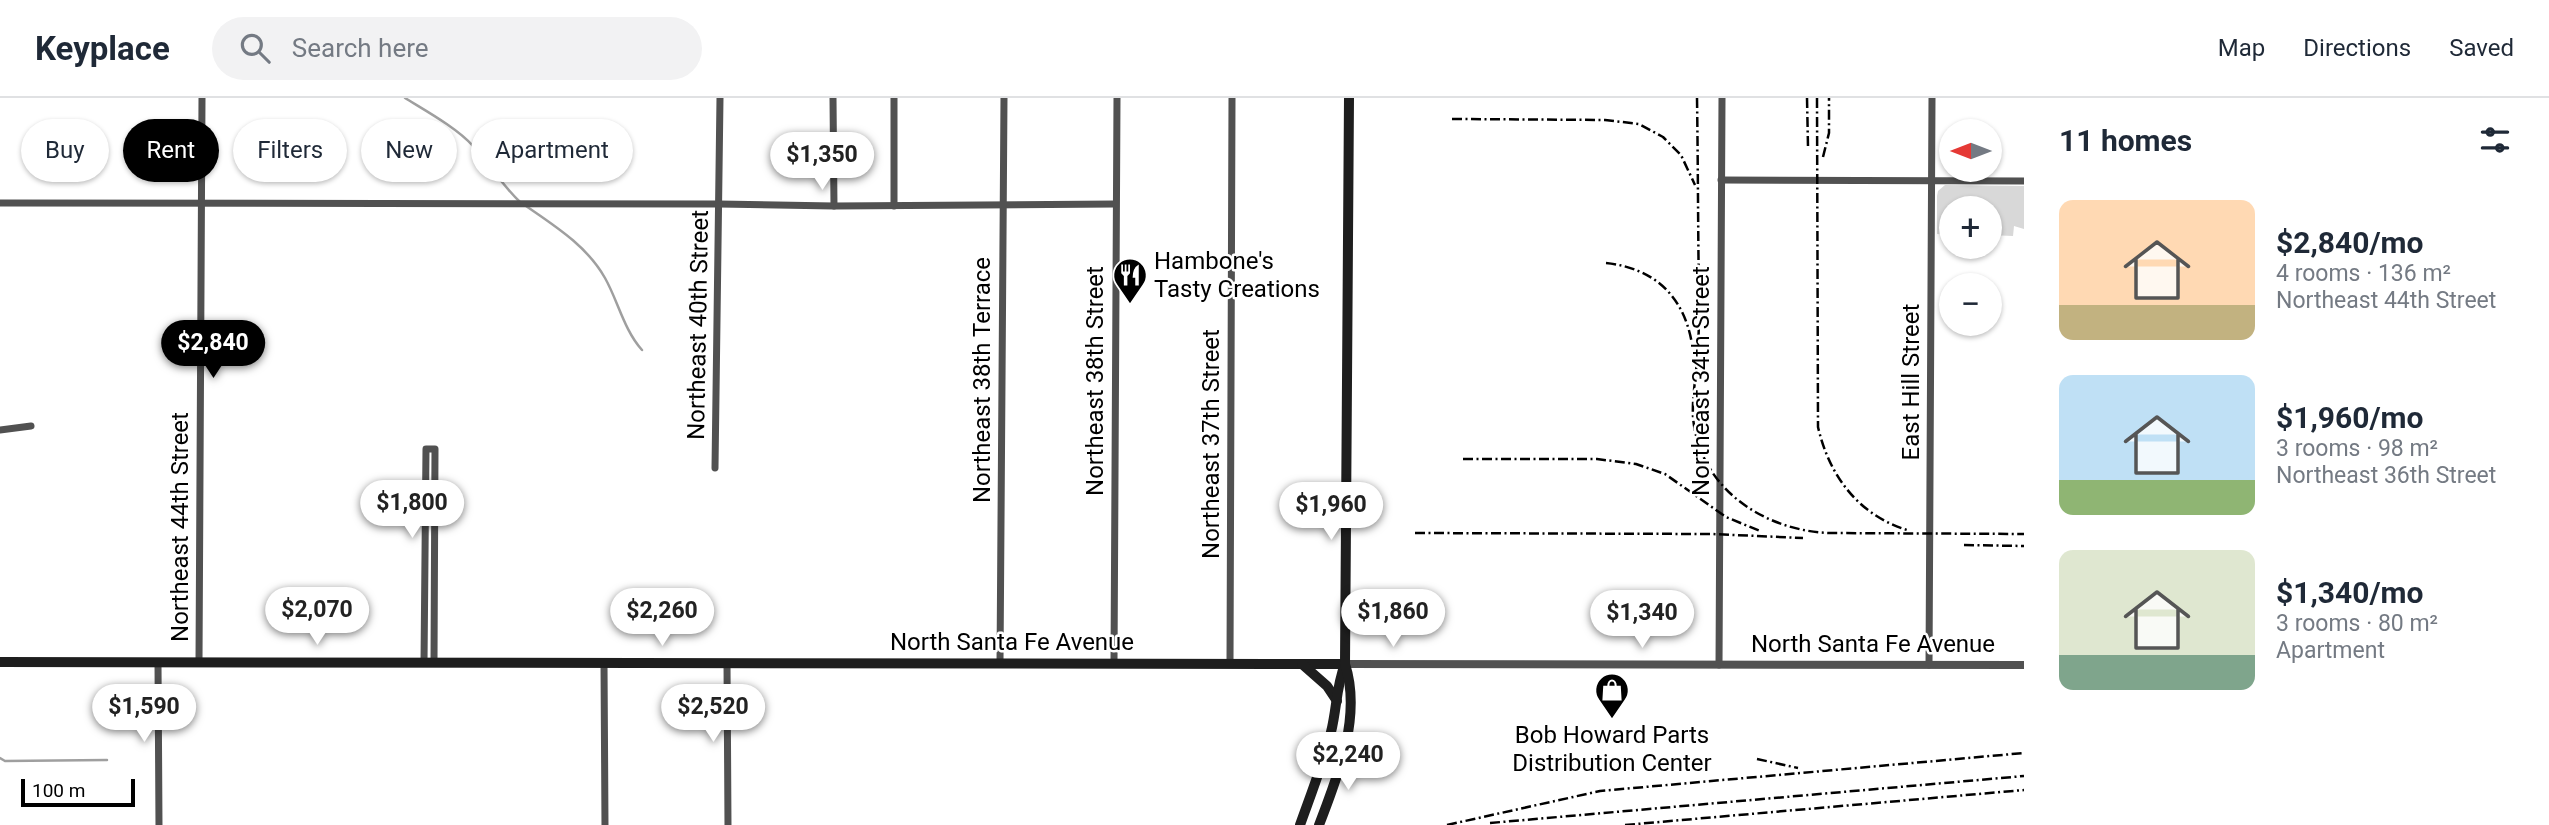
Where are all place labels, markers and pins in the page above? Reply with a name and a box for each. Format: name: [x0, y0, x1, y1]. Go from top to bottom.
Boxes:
pin: $1,350: [765, 132, 879, 192]
place label: Hambone's Tasty Creations: [1154, 247, 1320, 303]
restaurant icon: Hambone's Tasty Creations: [1111, 256, 1149, 305]
pin: $2,840: [156, 320, 270, 380]
pin: $1,800: [355, 480, 469, 540]
pin: $1,960: [1274, 482, 1388, 542]
pin: $2,070: [260, 588, 374, 647]
pin: $2,260: [605, 588, 719, 648]
pin: $1,860: [1336, 589, 1450, 649]
pin: $1,340: [1585, 590, 1699, 650]
shop icon: Bob Howard Parts Distribution Center: [1593, 671, 1631, 720]
pin: $1,590: [87, 684, 201, 744]
pin: $2,520: [656, 684, 770, 744]
place label: Bob Howard Parts Distribution Center: [1512, 721, 1712, 777]
pin: $2,240: [1291, 732, 1405, 792]

